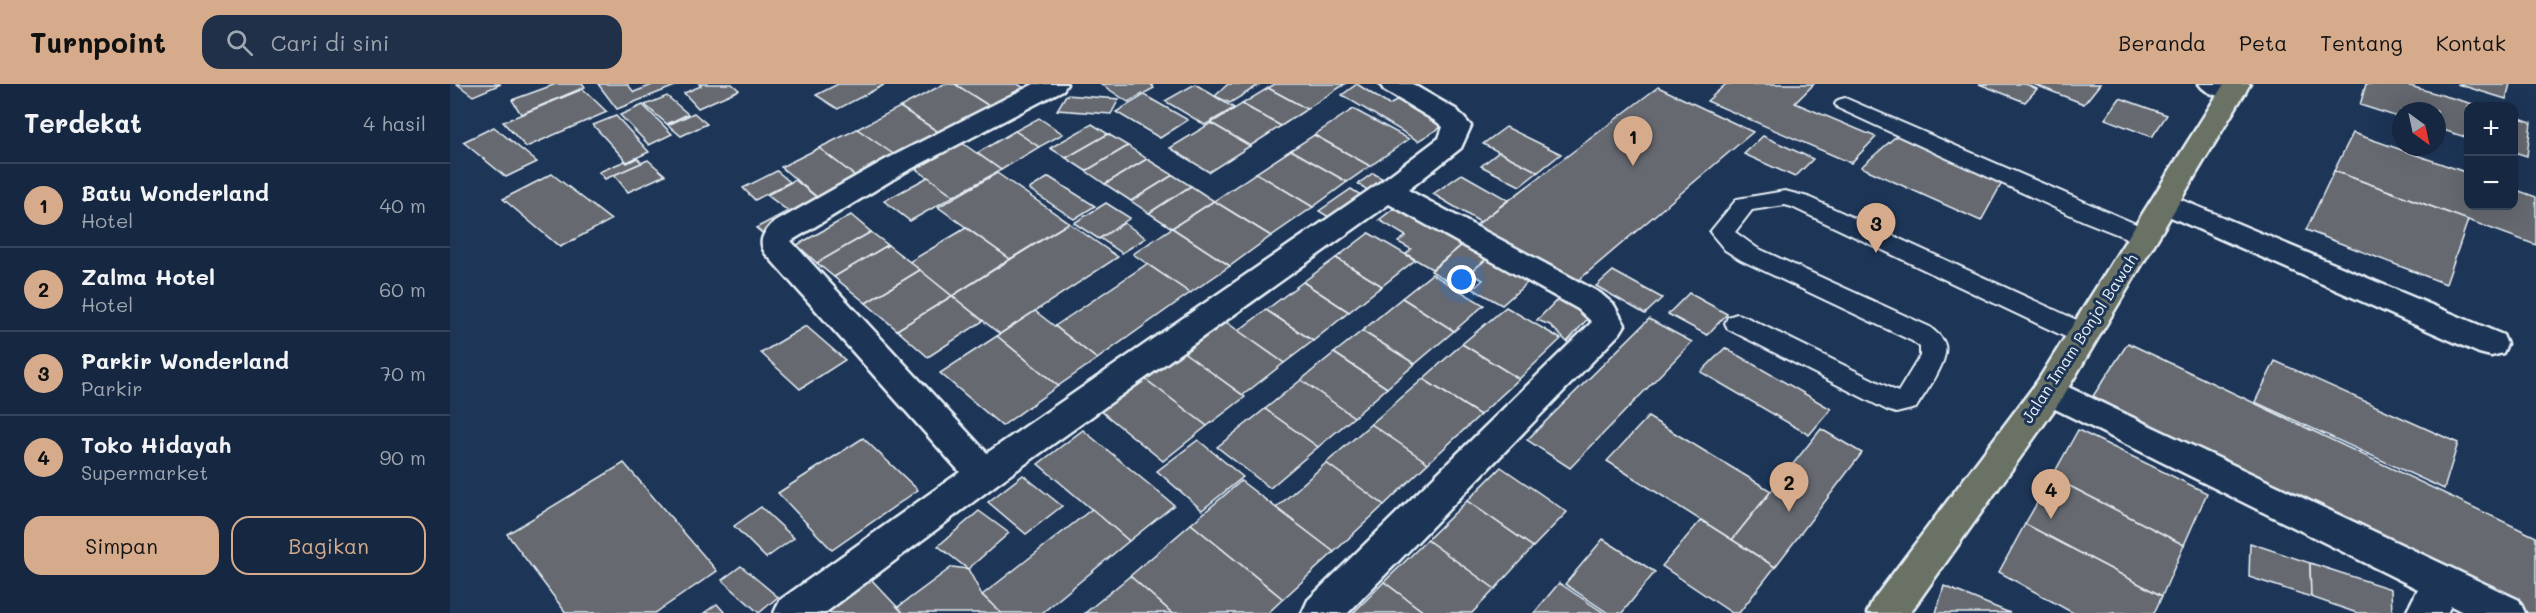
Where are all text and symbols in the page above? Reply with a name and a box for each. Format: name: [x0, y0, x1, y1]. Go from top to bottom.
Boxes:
search box: [202, 15, 622, 69]
text: Turnpoint: [30, 24, 166, 60]
icon: search: [223, 26, 256, 59]
text: Cari di sini: [271, 28, 389, 57]
text: Beranda: [2118, 29, 2206, 56]
text: Peta: [2239, 29, 2287, 56]
text: Tentang: [2320, 29, 2403, 56]
text: Kontak: [2436, 29, 2506, 56]
north arrow: [2392, 102, 2446, 156]
map controls: [2464, 102, 2518, 210]
button: +: [2464, 102, 2518, 156]
text: Terdekat: [24, 106, 142, 140]
text: 4 hasil: [363, 110, 426, 136]
pin: 1: [1614, 116, 1652, 166]
button: −: [2464, 156, 2518, 210]
text: Batu Wonderland: [81, 178, 269, 207]
text: 1: [39, 192, 48, 218]
text: 40 m: [380, 192, 426, 218]
pin: 3: [1856, 204, 1896, 253]
text: Hotel: [81, 207, 133, 233]
street label: Jalan Imam Bonjol Bawah: [2016, 249, 2142, 427]
text: Zalma Hotel: [81, 262, 215, 291]
your location: [1447, 265, 1476, 294]
text: 2: [38, 276, 49, 302]
text: 60 m: [379, 276, 426, 302]
text: Hotel: [81, 291, 133, 317]
text: Parkir Wonderland: [81, 346, 289, 375]
text: 3: [38, 360, 50, 386]
text: 70 m: [380, 360, 426, 386]
text: Parkir: [81, 375, 143, 401]
text: Toko Hidayah: [81, 430, 231, 459]
text: 4: [37, 444, 50, 470]
text: 90 m: [380, 444, 426, 470]
text: Supermarket: [81, 459, 208, 485]
pin: 2: [1770, 462, 1808, 512]
pin: 4: [2032, 470, 2070, 519]
button: Simpan: [24, 516, 219, 575]
button: Bagikan: [231, 516, 426, 575]

